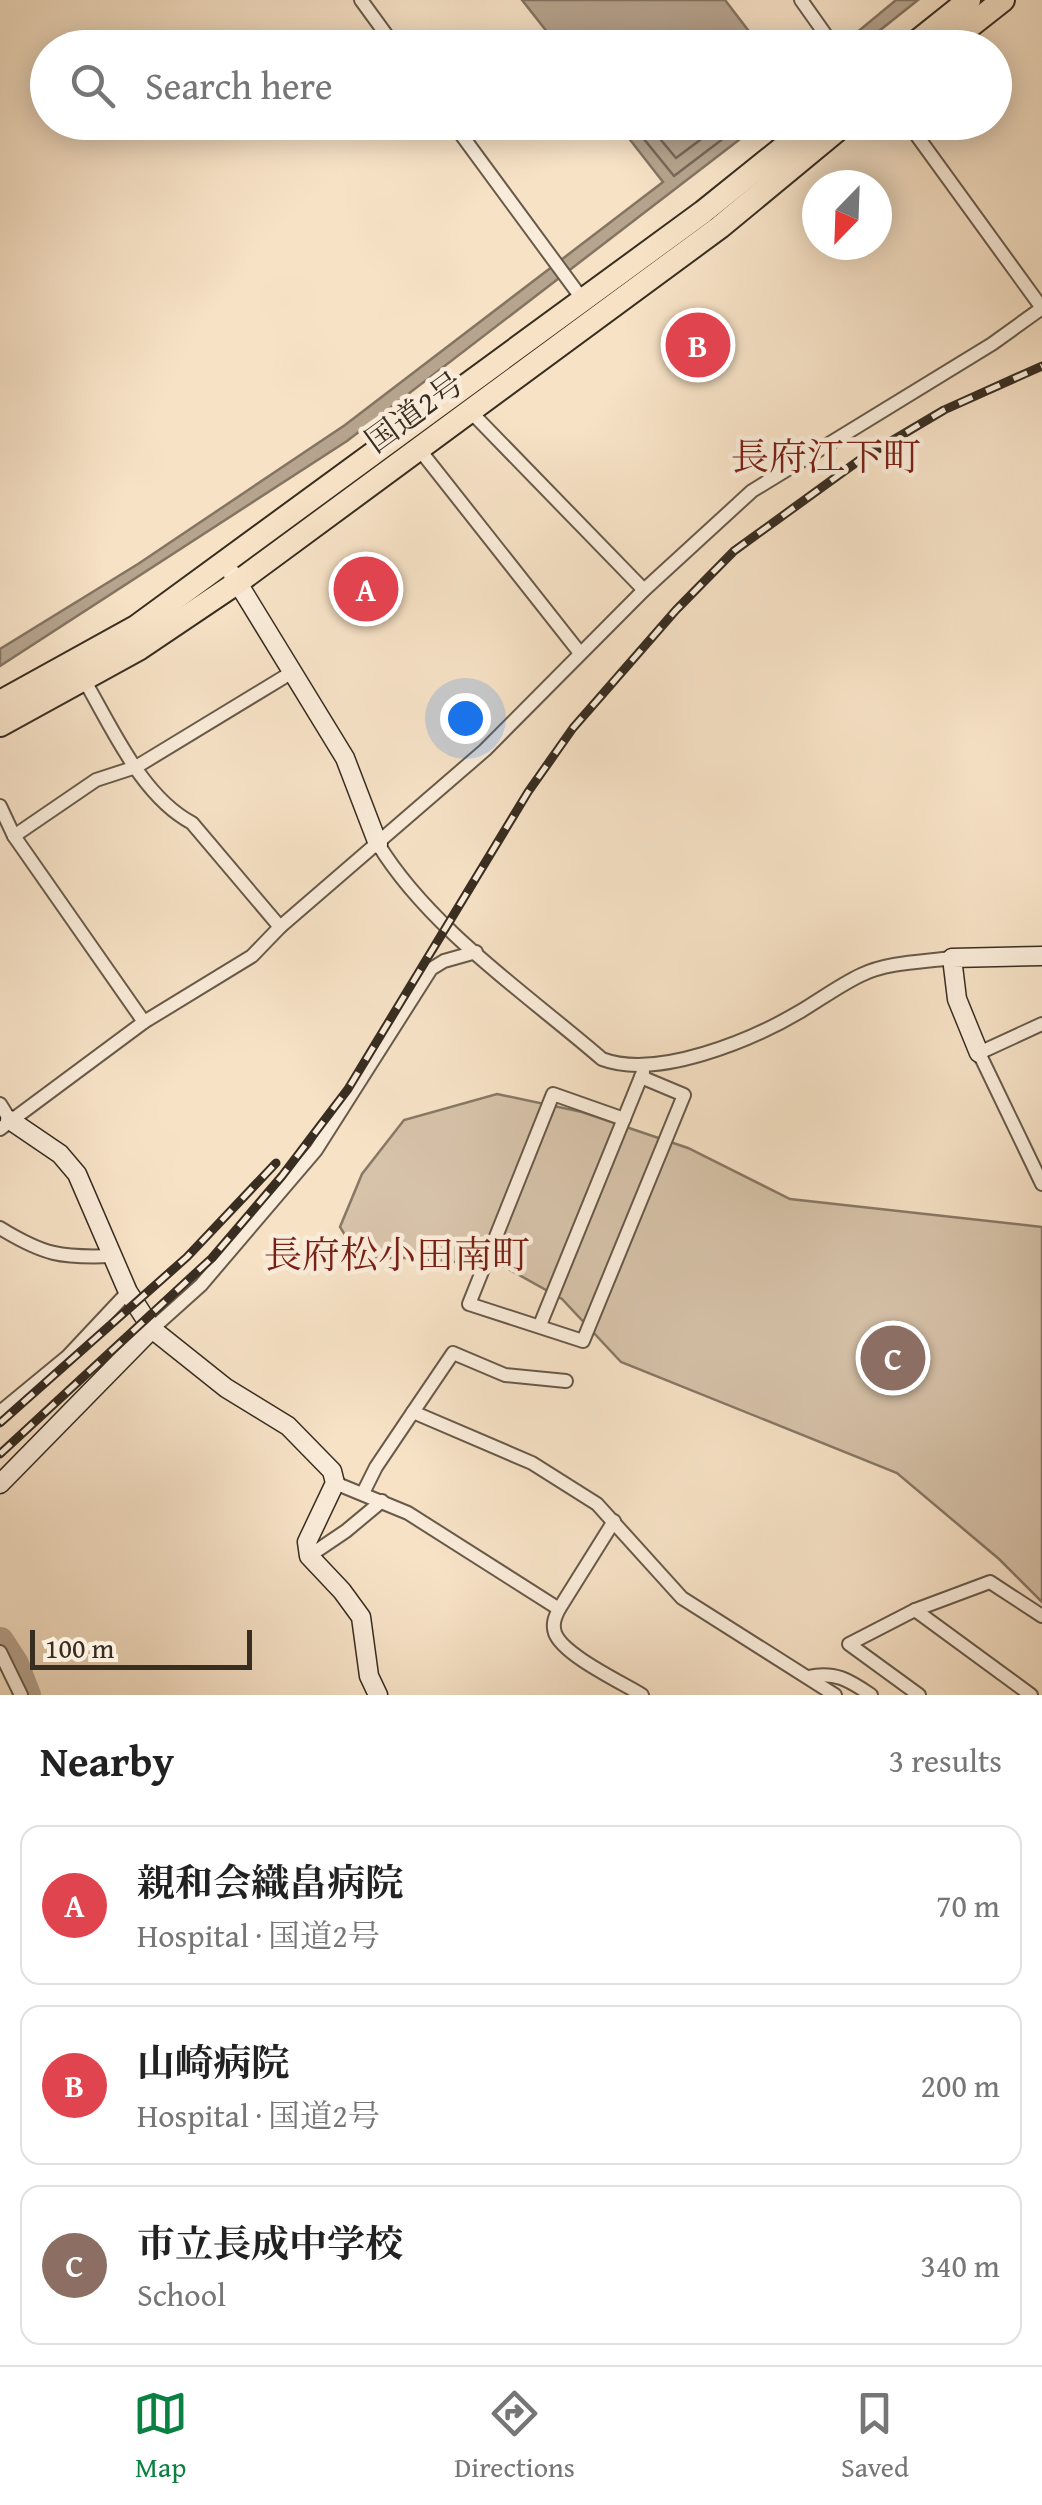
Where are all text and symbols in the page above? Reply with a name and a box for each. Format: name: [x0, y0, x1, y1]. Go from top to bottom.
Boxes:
search box: [30, 30, 1012, 140]
text: Search here: [145, 57, 333, 113]
icon: search: [65, 58, 120, 113]
north arrow: [802, 170, 892, 260]
pin: B: [666, 308, 730, 382]
street label: 国道2号: [355, 360, 473, 463]
district label: 長府江下町: [731, 428, 921, 484]
pin: A: [334, 552, 398, 626]
your location: [440, 693, 491, 744]
district label: 長府松小田南町: [264, 1226, 530, 1282]
pin: C: [860, 1320, 926, 1396]
scale bar: [30, 1625, 252, 1670]
text: 100 m: [45, 1627, 114, 1668]
text: Nearby: [40, 1730, 174, 1791]
text: 3 results: [889, 1737, 1002, 1784]
text: 親和会織畠病院: [137, 1854, 403, 1910]
text: A: [64, 1882, 85, 1929]
text: 70 m: [936, 1882, 1000, 1929]
text: Hospital · 国道2号: [137, 1912, 380, 1959]
text: 山崎病院: [137, 2034, 289, 2090]
text: B: [65, 2062, 84, 2109]
text: 200 m: [921, 2062, 1000, 2109]
text: Hospital · 国道2号: [137, 2092, 380, 2139]
text: 市立長成中学校: [137, 2215, 403, 2271]
text: C: [65, 2242, 84, 2289]
text: 340 m: [921, 2242, 1000, 2289]
text: School: [137, 2271, 226, 2318]
tab: Map: [133, 2386, 188, 2487]
tab: Directions: [454, 2386, 575, 2487]
tab: Saved: [841, 2386, 909, 2487]

